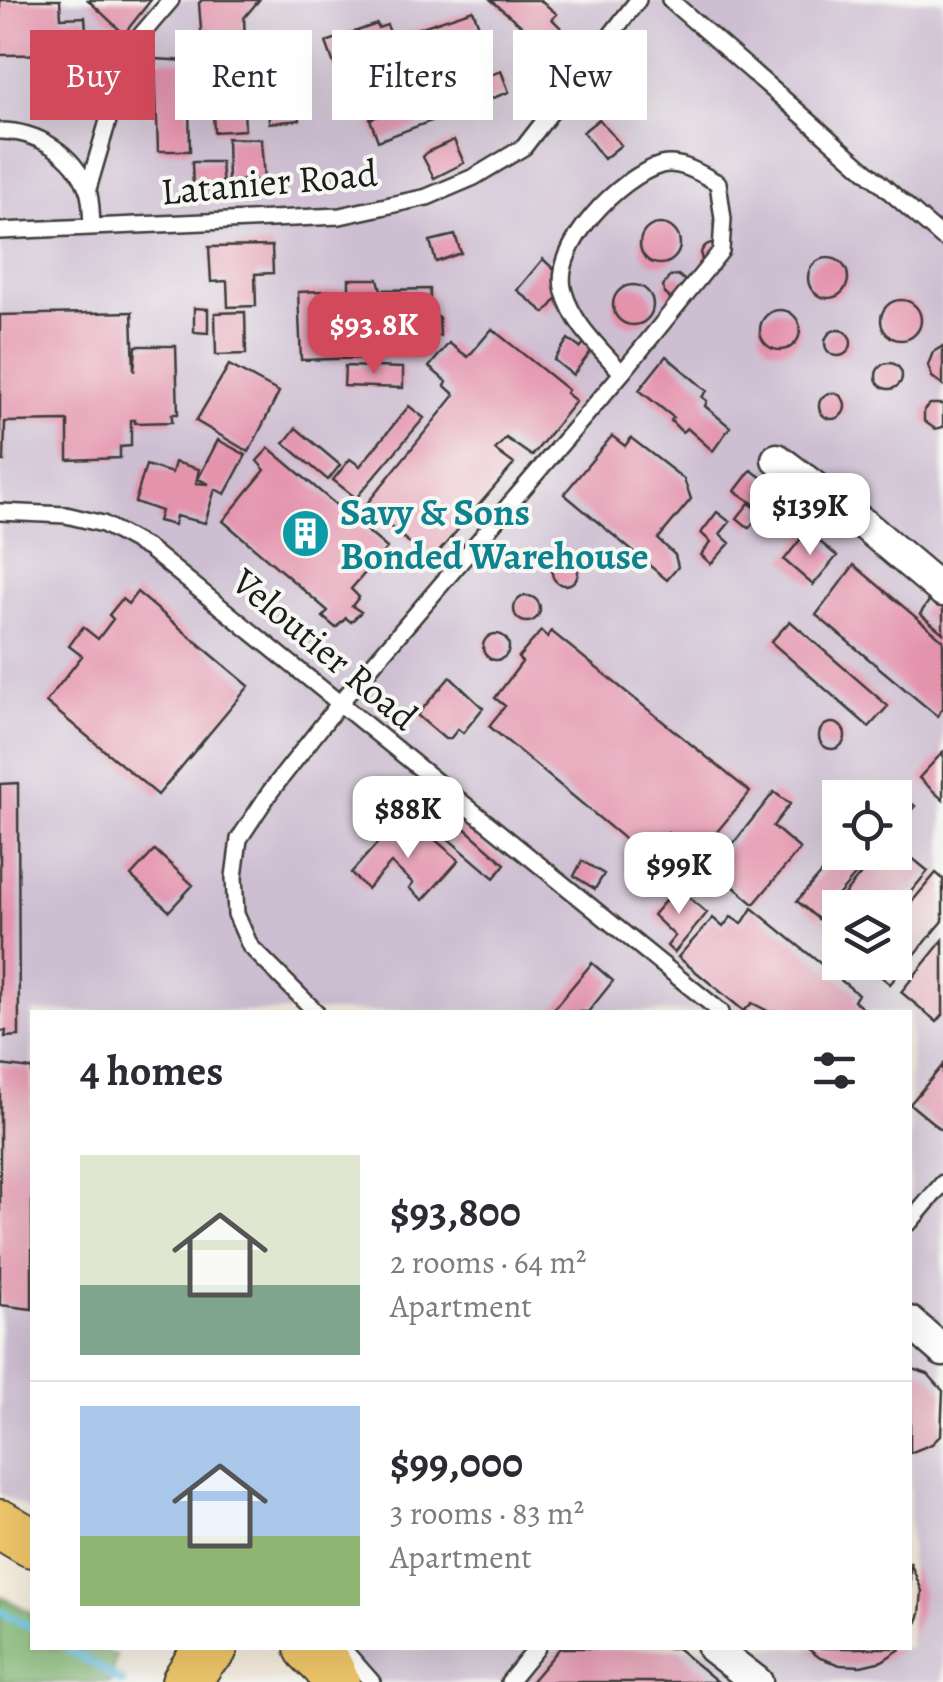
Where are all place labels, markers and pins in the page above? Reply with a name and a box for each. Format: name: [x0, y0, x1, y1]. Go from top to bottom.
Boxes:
pin: $93.8K: [293, 292, 455, 377]
pin: $139K: [740, 473, 880, 558]
place label: Savy & Sons Bonded Warehouse: [340, 486, 648, 582]
building icon: Savy & Sons Bonded Warehouse: [279, 508, 331, 560]
pin: $88K: [349, 776, 467, 861]
pin: $99K: [620, 832, 738, 917]

